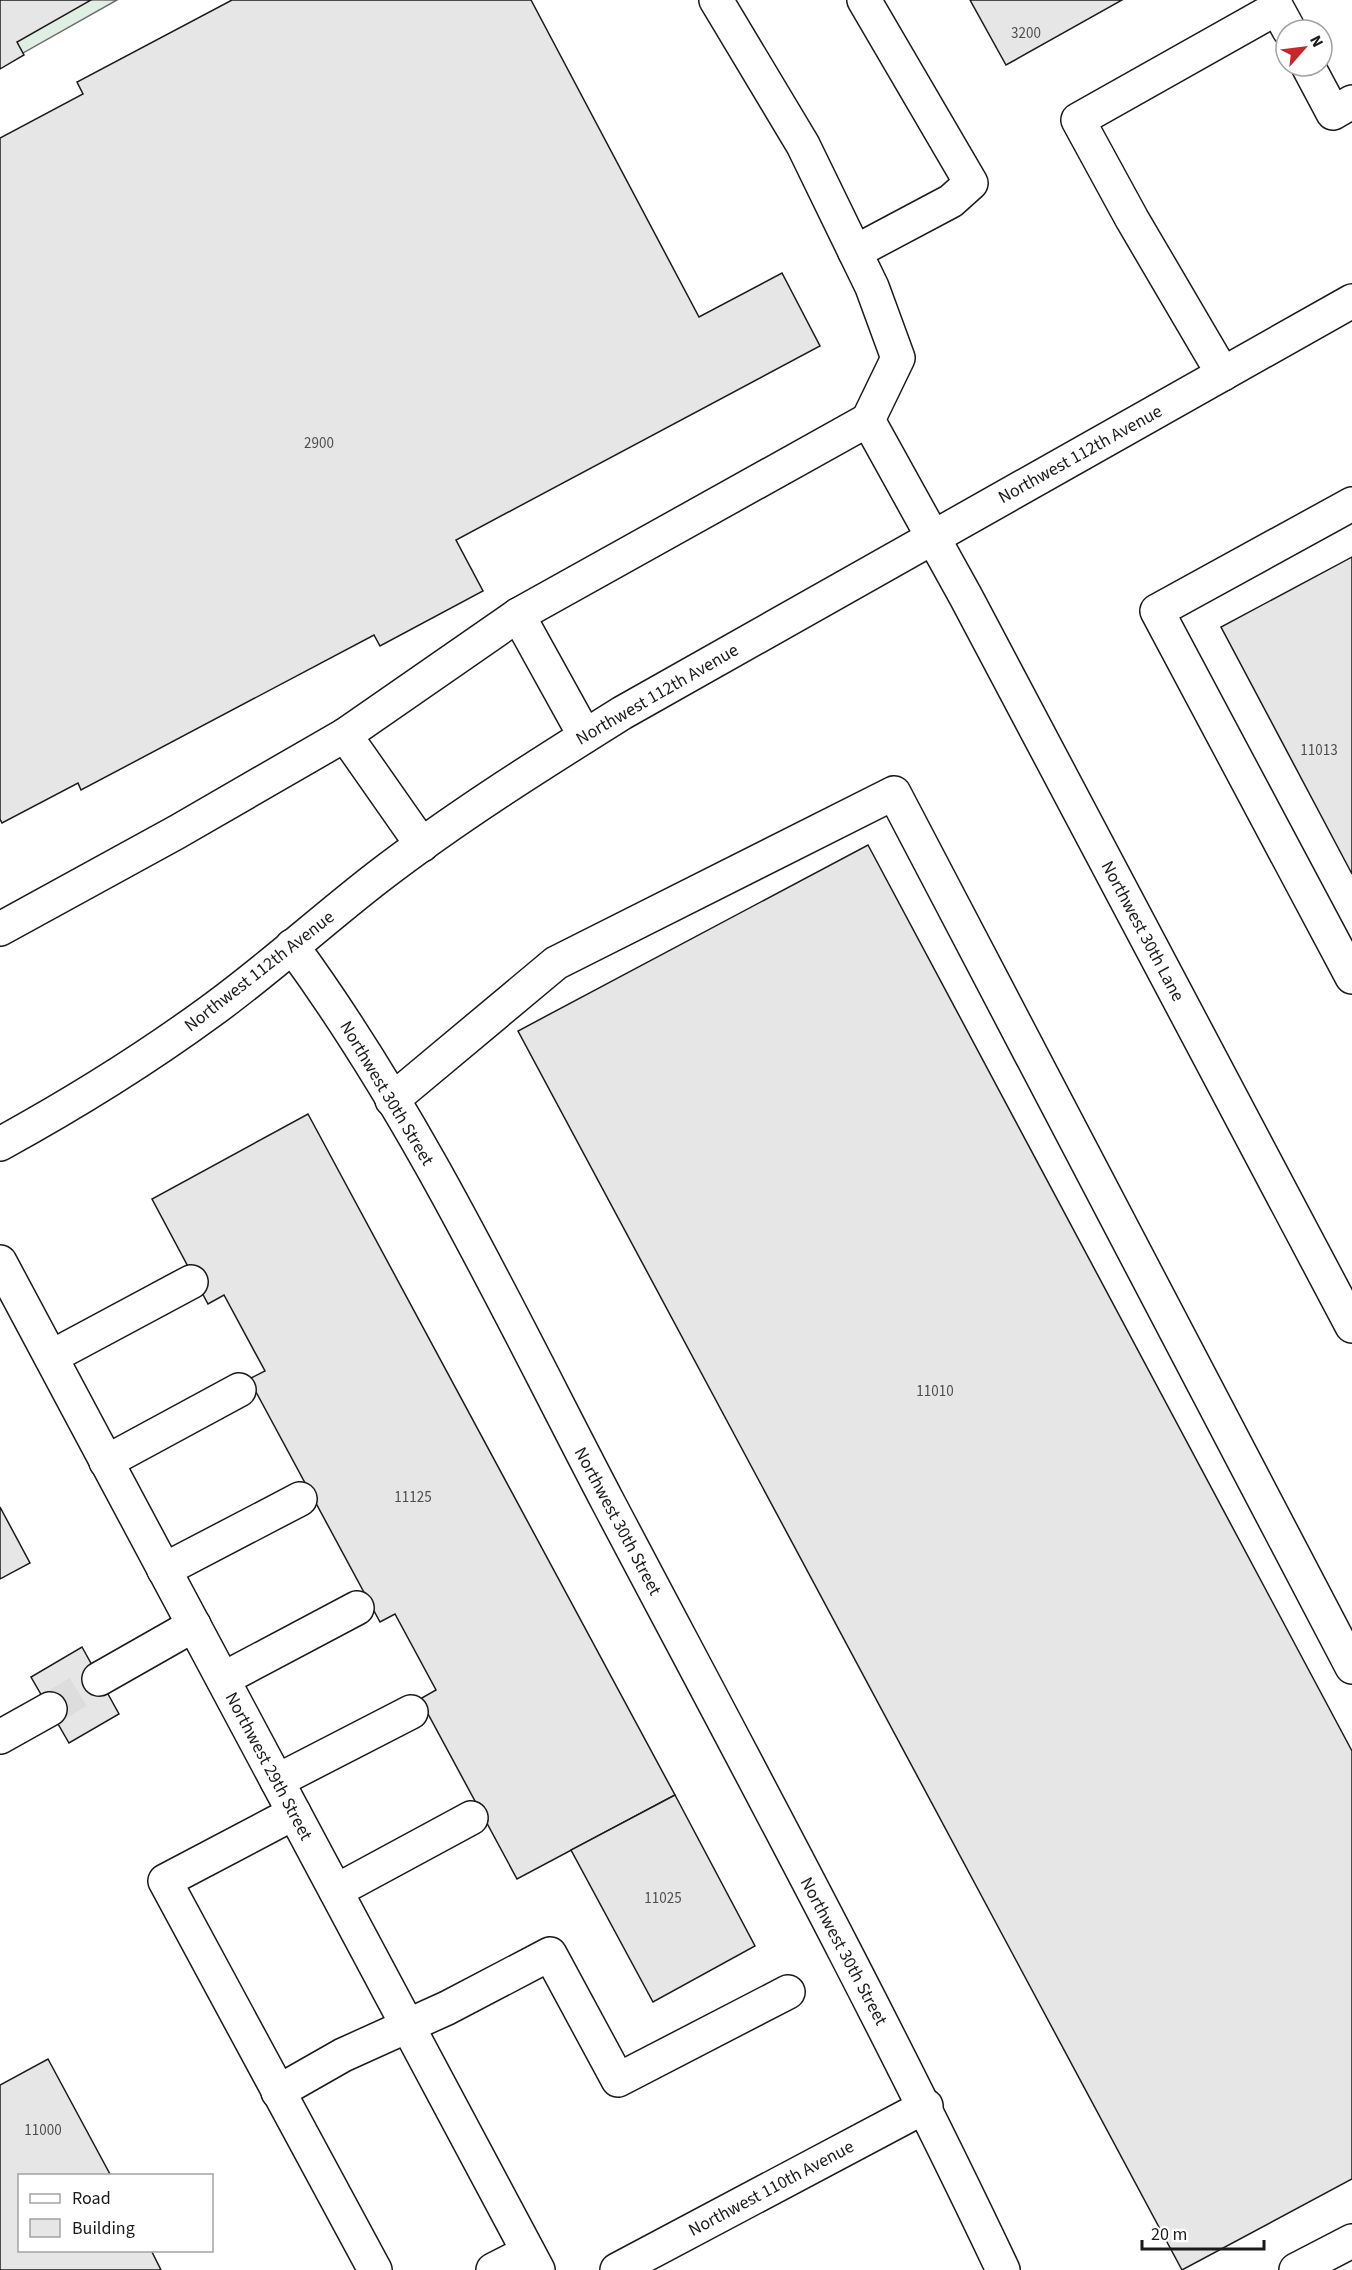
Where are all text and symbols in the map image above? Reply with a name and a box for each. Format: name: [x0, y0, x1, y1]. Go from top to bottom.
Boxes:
north arrow: [1274, 18, 1334, 78]
house number: 3200: [1011, 23, 1041, 44]
text: N: [1304, 32, 1329, 51]
street label: Northwest 112th Avenue: [994, 399, 1167, 510]
house number: 2900: [304, 433, 334, 454]
street label: Northwest 112th Avenue: [571, 638, 743, 751]
house number: 11013: [1300, 740, 1338, 761]
street label: Northwest 30th Lane: [1095, 856, 1190, 1006]
street label: Northwest 112th Avenue: [179, 905, 340, 1038]
street label: Northwest 30th Street: [333, 1016, 440, 1170]
house number: 11010: [916, 1381, 954, 1402]
street label: Northwest 30th Street: [568, 1443, 667, 1600]
house number: 11125: [394, 1487, 432, 1508]
street label: Northwest 29th Street: [219, 1688, 318, 1845]
street label: Northwest 30th Street: [794, 1873, 893, 2030]
house number: 11025: [644, 1888, 682, 1909]
house number: 11000: [24, 2120, 62, 2141]
street label: Northwest 110th Avenue: [684, 2134, 858, 2243]
legend: [18, 2174, 213, 2252]
text: Road: [72, 2186, 111, 2211]
scale bar: [1142, 2213, 1264, 2251]
text: Building: [72, 2216, 135, 2241]
text: 20 m: [1151, 2222, 1187, 2247]

